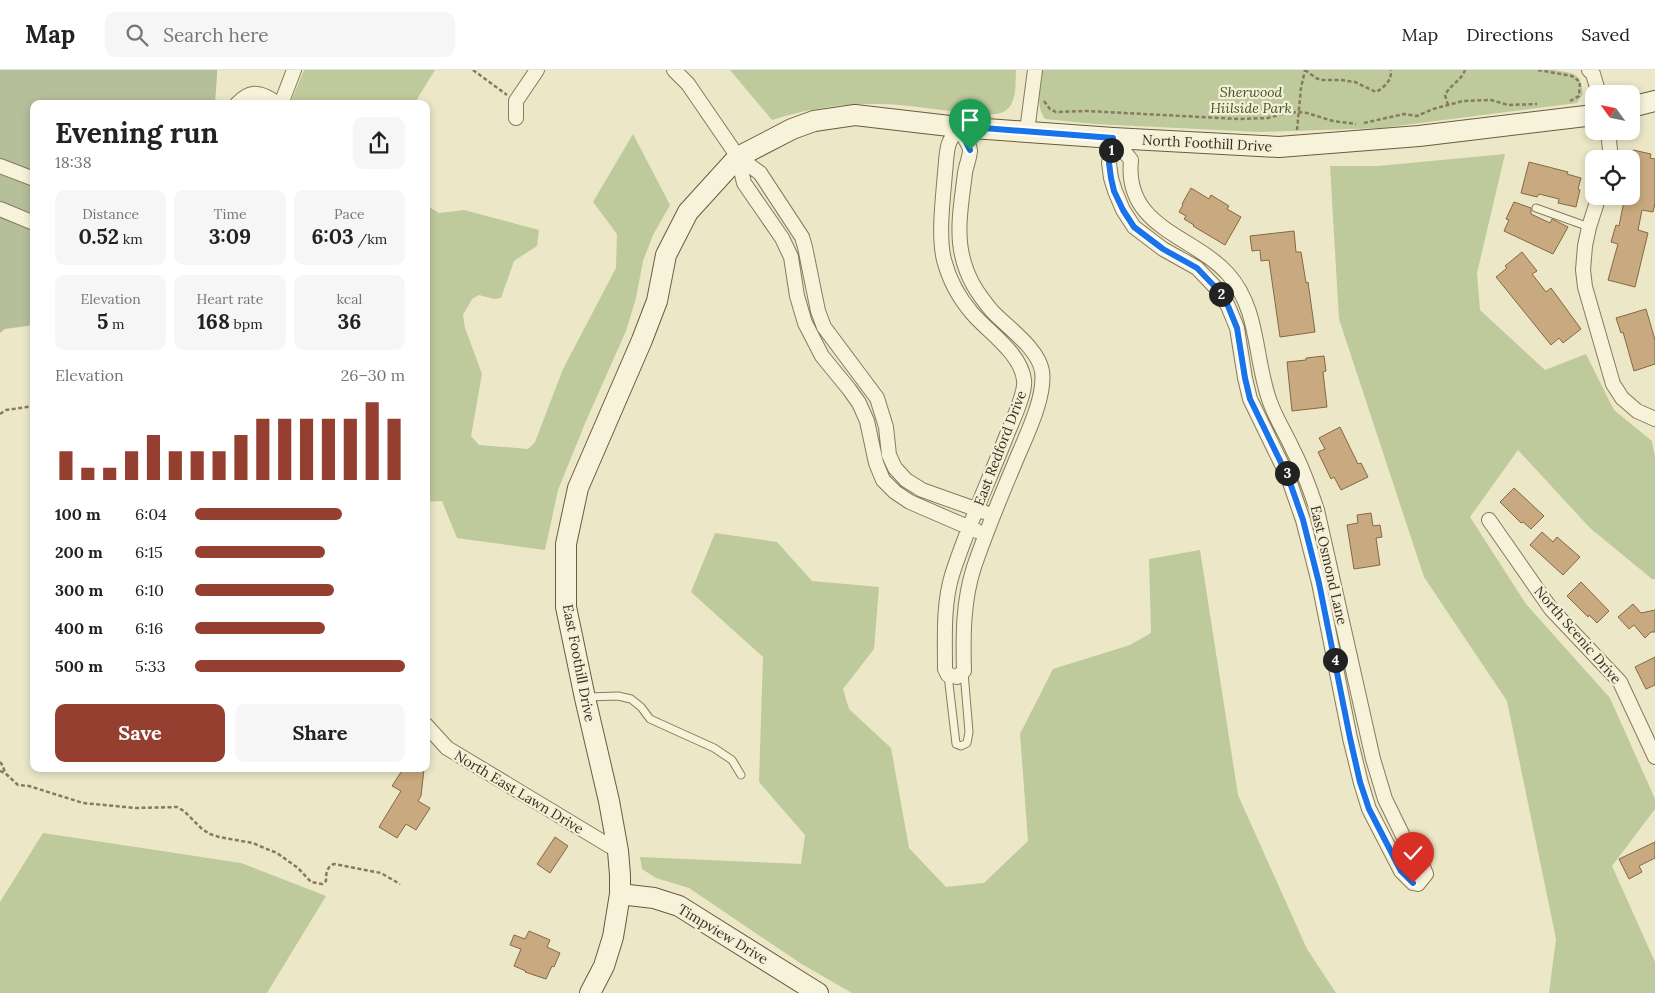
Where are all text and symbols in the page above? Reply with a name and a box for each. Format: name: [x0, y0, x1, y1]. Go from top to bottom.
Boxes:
search box: [105, 12, 455, 57]
text: Map: [25, 19, 75, 50]
icon: search: [123, 21, 151, 49]
text: Search here: [163, 23, 269, 47]
text: Map: [1402, 23, 1438, 46]
text: Directions: [1466, 23, 1553, 46]
text: Saved: [1581, 23, 1630, 46]
park label: Sherwood Hiilside Park: [1210, 83, 1292, 117]
north arrow: [1585, 85, 1640, 140]
map controls: [1585, 85, 1640, 205]
pin: [949, 99, 991, 150]
icon: arrive: [956, 106, 984, 134]
text: Evening run: [55, 115, 218, 151]
button: share: [353, 117, 405, 169]
street label: North Foothill Drive: [1141, 131, 1273, 155]
pin: 1: [1098, 138, 1124, 162]
text: 1: [1109, 141, 1114, 159]
button: locate: [1585, 150, 1640, 205]
text: 18:38: [55, 152, 92, 172]
text: Distance: [82, 205, 139, 223]
text: Time: [213, 205, 246, 223]
text: Pace: [334, 205, 365, 223]
text: 0.52: [79, 223, 119, 250]
text: 3:09: [209, 223, 251, 250]
text: 6:03: [311, 223, 354, 250]
text: km: [119, 230, 143, 248]
text: /km: [354, 230, 387, 248]
pin: 2: [1208, 282, 1234, 306]
text: 2: [1218, 285, 1225, 303]
text: Elevation: [81, 290, 141, 308]
text: Heart rate: [197, 290, 263, 308]
text: kcal: [336, 290, 362, 308]
text: 5: [97, 308, 108, 335]
text: 168: [197, 308, 230, 335]
text: 36: [337, 308, 361, 335]
text: m: [108, 315, 124, 333]
text: bpm: [230, 315, 263, 333]
text: Elevation: [55, 365, 124, 385]
text: 26–30 m: [341, 365, 405, 385]
street label: East Redford Drive: [970, 387, 1030, 508]
pin: 3: [1274, 460, 1300, 486]
text: 3: [1284, 464, 1291, 482]
street label: East Osmond Lane: [1306, 503, 1352, 627]
text: 100 m: [55, 504, 101, 524]
text: 6:04: [135, 504, 167, 524]
text: 200 m: [55, 542, 103, 562]
text: 6:15: [135, 542, 163, 562]
text: 300 m: [55, 580, 103, 600]
text: 6:10: [135, 580, 164, 600]
street label: North Scenic Drive: [1531, 582, 1626, 688]
street label: East Foothill Drive: [559, 603, 599, 724]
text: 400 m: [55, 618, 103, 638]
text: 6:16: [135, 618, 163, 638]
pin: 4: [1322, 648, 1348, 672]
text: 4: [1332, 651, 1339, 669]
text: 500 m: [55, 656, 103, 676]
text: 5:33: [135, 656, 166, 676]
button: Save: [55, 704, 225, 762]
button: Share: [235, 704, 405, 762]
street label: North East Lawn Drive: [451, 746, 587, 838]
pin: [1392, 832, 1434, 883]
icon: check: [1399, 839, 1427, 867]
street label: Timpview Drive: [675, 900, 772, 968]

